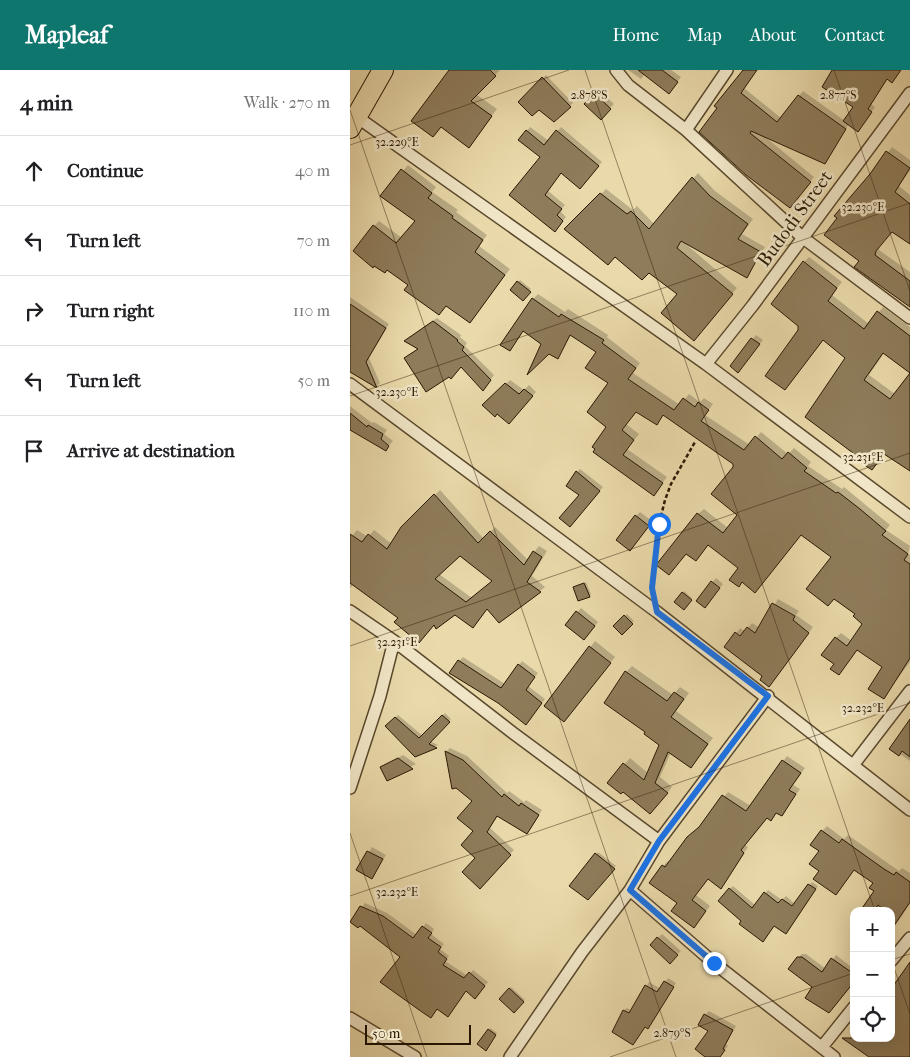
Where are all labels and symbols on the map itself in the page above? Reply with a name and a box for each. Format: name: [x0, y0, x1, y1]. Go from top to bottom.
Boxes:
text: 2.878°S: [571, 88, 607, 102]
text: 2.877°S: [820, 88, 856, 102]
text: 32.229°E: [375, 135, 419, 149]
street label: Budodi Street: [753, 166, 837, 271]
text: 32.230°E: [842, 200, 884, 214]
text: 32.230°E: [376, 385, 418, 399]
text: 32.231°E: [843, 450, 883, 464]
route start: [648, 513, 671, 536]
text: 32.231°E: [377, 635, 417, 649]
text: 32.232°E: [842, 701, 884, 715]
text: 32.232°E: [376, 885, 418, 899]
route end: [703, 952, 726, 975]
scale bar: [365, 1022, 471, 1045]
text: 2.879°S: [653, 1026, 691, 1040]

